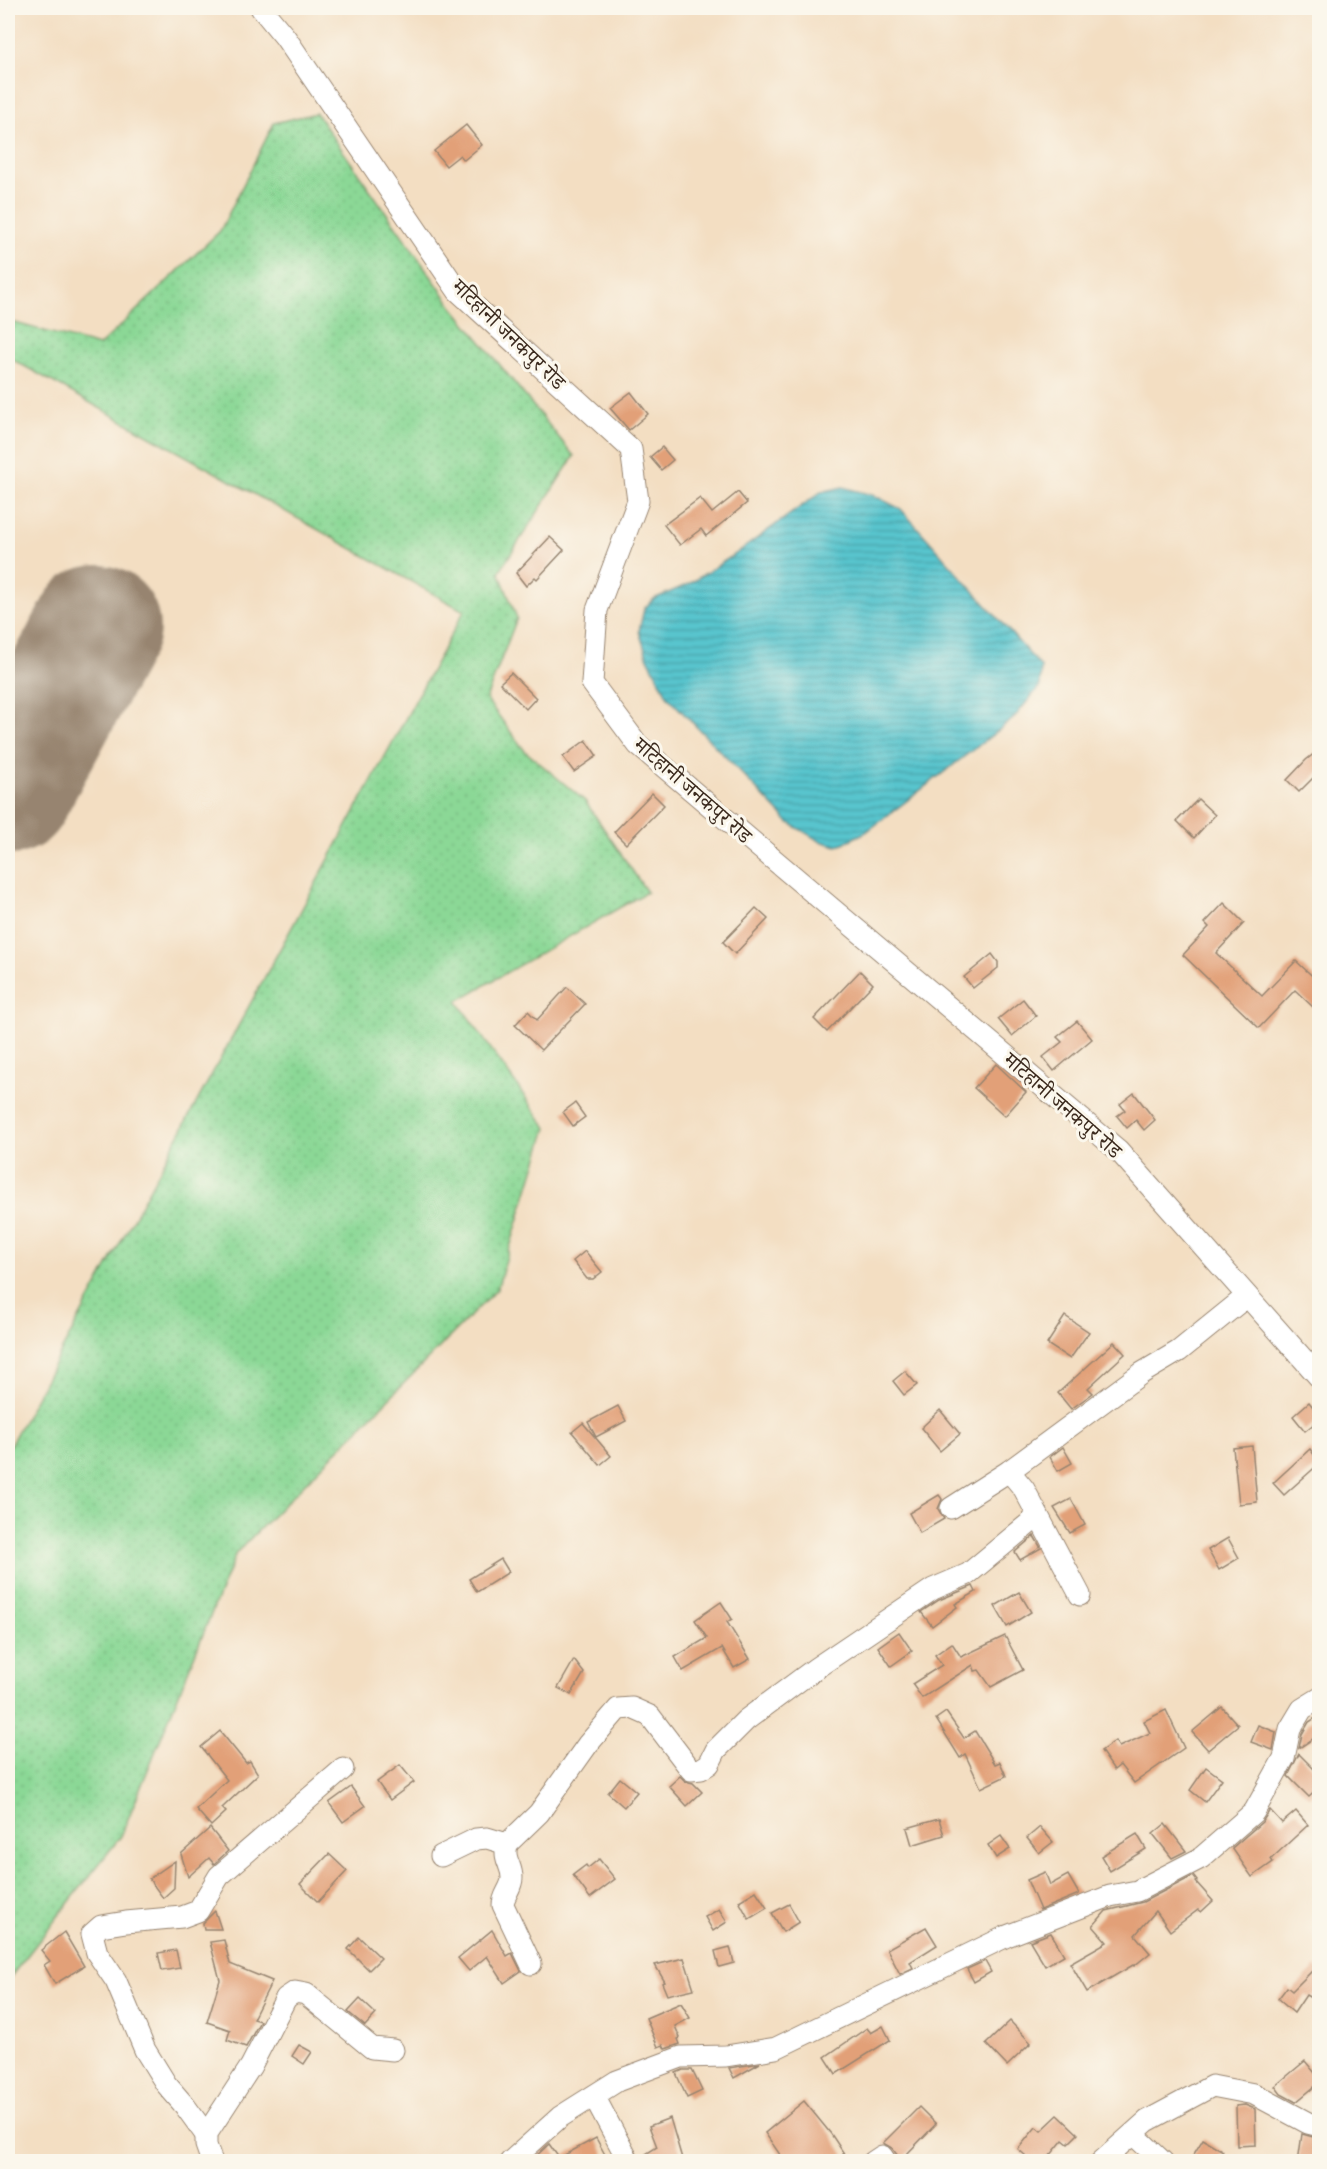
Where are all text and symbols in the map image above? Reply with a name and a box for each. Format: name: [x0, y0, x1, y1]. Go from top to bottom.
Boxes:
street label: मटिहानी जनकपुर रोड: [445, 272, 573, 397]
street label: मटिहानी जनकपुर रोड: [627, 731, 759, 850]
street label: मटिहानी जनकपुर रोड: [997, 1046, 1129, 1165]

